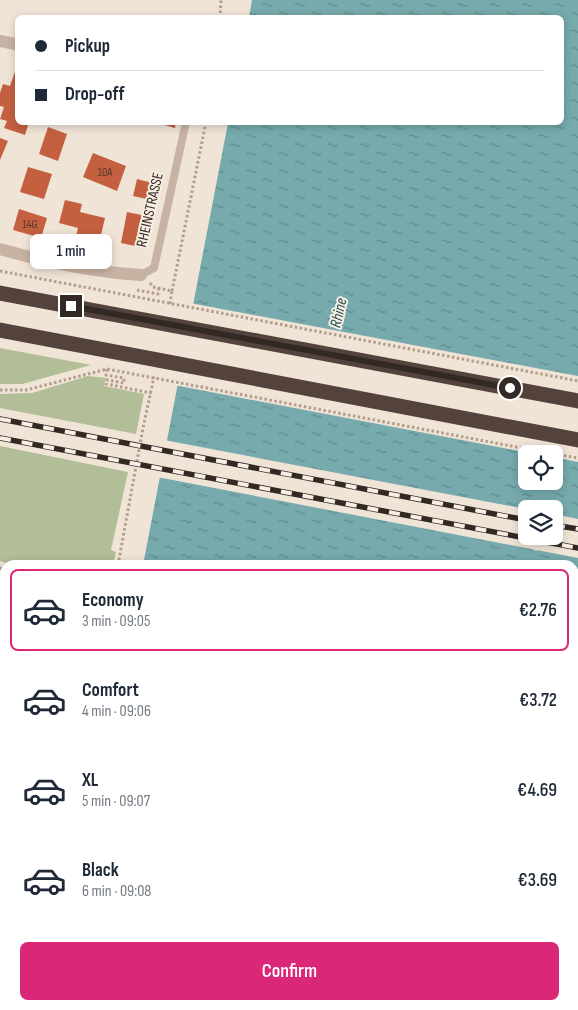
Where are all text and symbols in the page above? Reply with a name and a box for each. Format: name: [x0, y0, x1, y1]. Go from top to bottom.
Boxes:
text: Pickup: [65, 35, 110, 58]
text: Drop-off: [65, 83, 125, 106]
house number: 10A: [98, 165, 113, 180]
street label: RHEINSTRASSE: [132, 171, 168, 249]
house number: 14G: [22, 217, 38, 232]
callout: 1 min: [30, 234, 112, 268]
text: 1 min: [56, 242, 86, 261]
route end: [60, 295, 82, 317]
water label: Rhine: [326, 296, 352, 330]
route start: [499, 377, 521, 399]
map controls: [518, 445, 563, 545]
button: locate: [518, 445, 563, 490]
button: layers: [518, 500, 563, 545]
icon: car: [22, 588, 67, 633]
text: Economy: [82, 589, 144, 612]
text: €2.76: [519, 599, 557, 622]
text: 3 min · 09:05: [82, 612, 150, 631]
icon: car: [22, 678, 67, 723]
text: Comfort: [82, 679, 139, 702]
text: €3.72: [519, 689, 557, 712]
text: 4 min · 09:06: [82, 702, 151, 721]
icon: car: [22, 768, 67, 813]
text: XL: [82, 769, 98, 792]
text: €4.69: [517, 779, 557, 802]
text: 5 min · 09:07: [82, 792, 150, 811]
icon: car: [22, 858, 67, 903]
text: Black: [82, 859, 119, 882]
text: €3.69: [518, 869, 557, 892]
text: 6 min · 09:08: [82, 882, 151, 901]
button: Confirm: [20, 942, 559, 1000]

